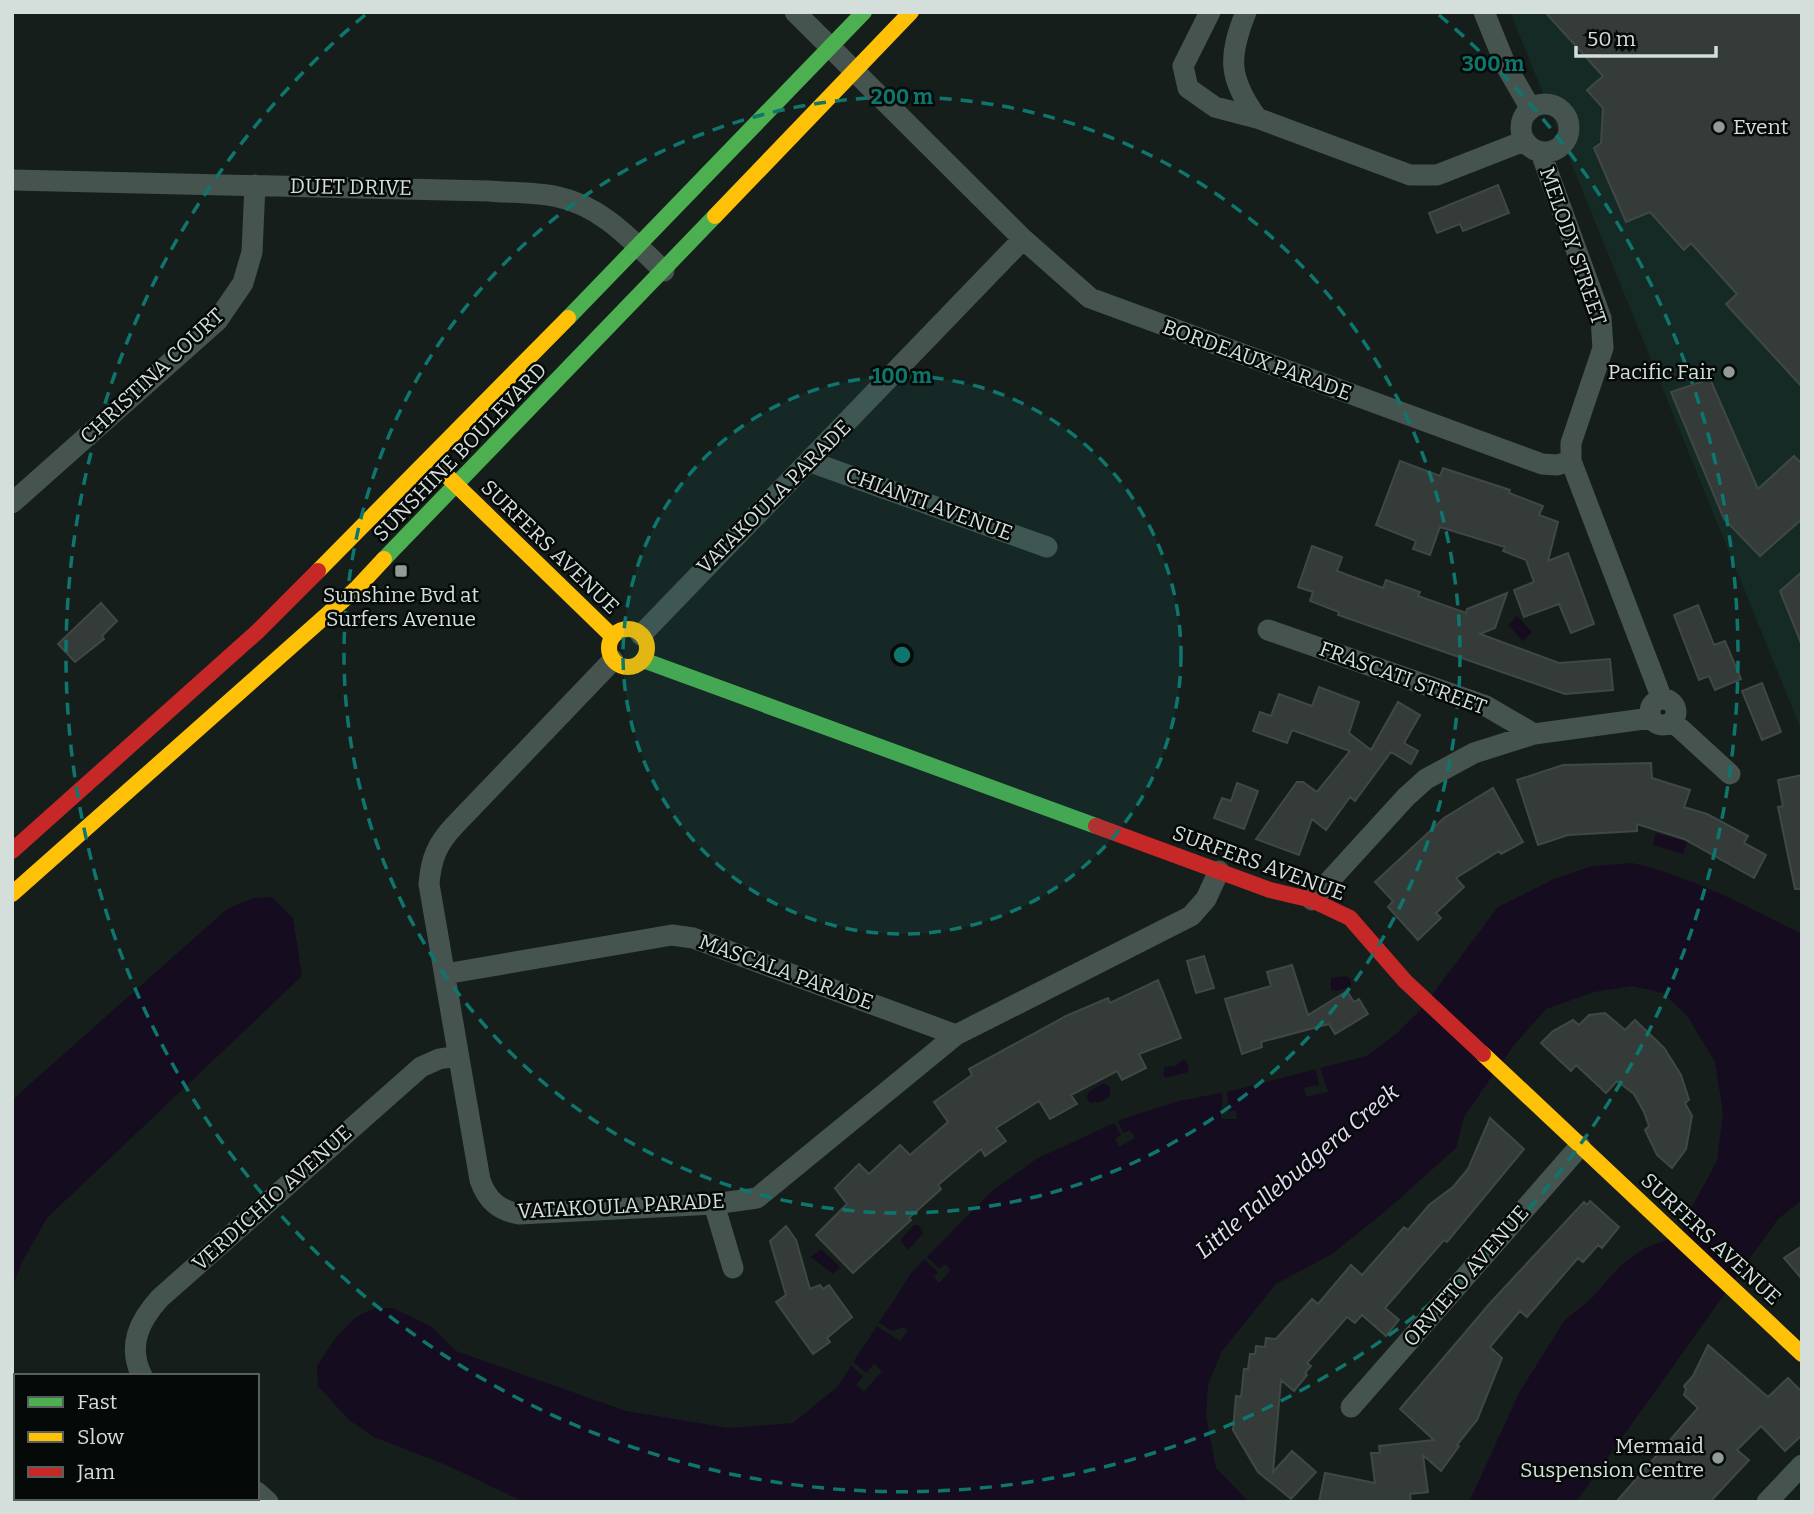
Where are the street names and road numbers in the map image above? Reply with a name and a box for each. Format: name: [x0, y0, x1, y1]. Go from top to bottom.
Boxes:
street label: MELODY STREET: [1534, 164, 1612, 328]
street label: DUET DRIVE: [290, 173, 412, 201]
street label: CHRISTINA COURT: [75, 303, 229, 449]
street label: BORDEAUX PARADE: [1159, 314, 1355, 406]
street label: SUNSHINE BOULEVARD: [368, 357, 552, 547]
street label: VATAKOULA PARADE: [691, 414, 857, 580]
street label: CHIANTI AVENUE: [842, 462, 1016, 546]
street label: SURFERS AVENUE: [475, 474, 625, 620]
street label: FRASCATI STREET: [1316, 636, 1490, 720]
street label: SURFERS AVENUE: [1169, 820, 1349, 906]
street label: MASCALA PARADE: [695, 928, 877, 1016]
street label: VERDICHIO AVENUE: [187, 1119, 357, 1277]
street label: SURFERS AVENUE: [1636, 1167, 1786, 1311]
street label: VATAKOULA PARADE: [517, 1188, 725, 1224]
street label: ORVIETO AVENUE: [1398, 1200, 1534, 1352]

